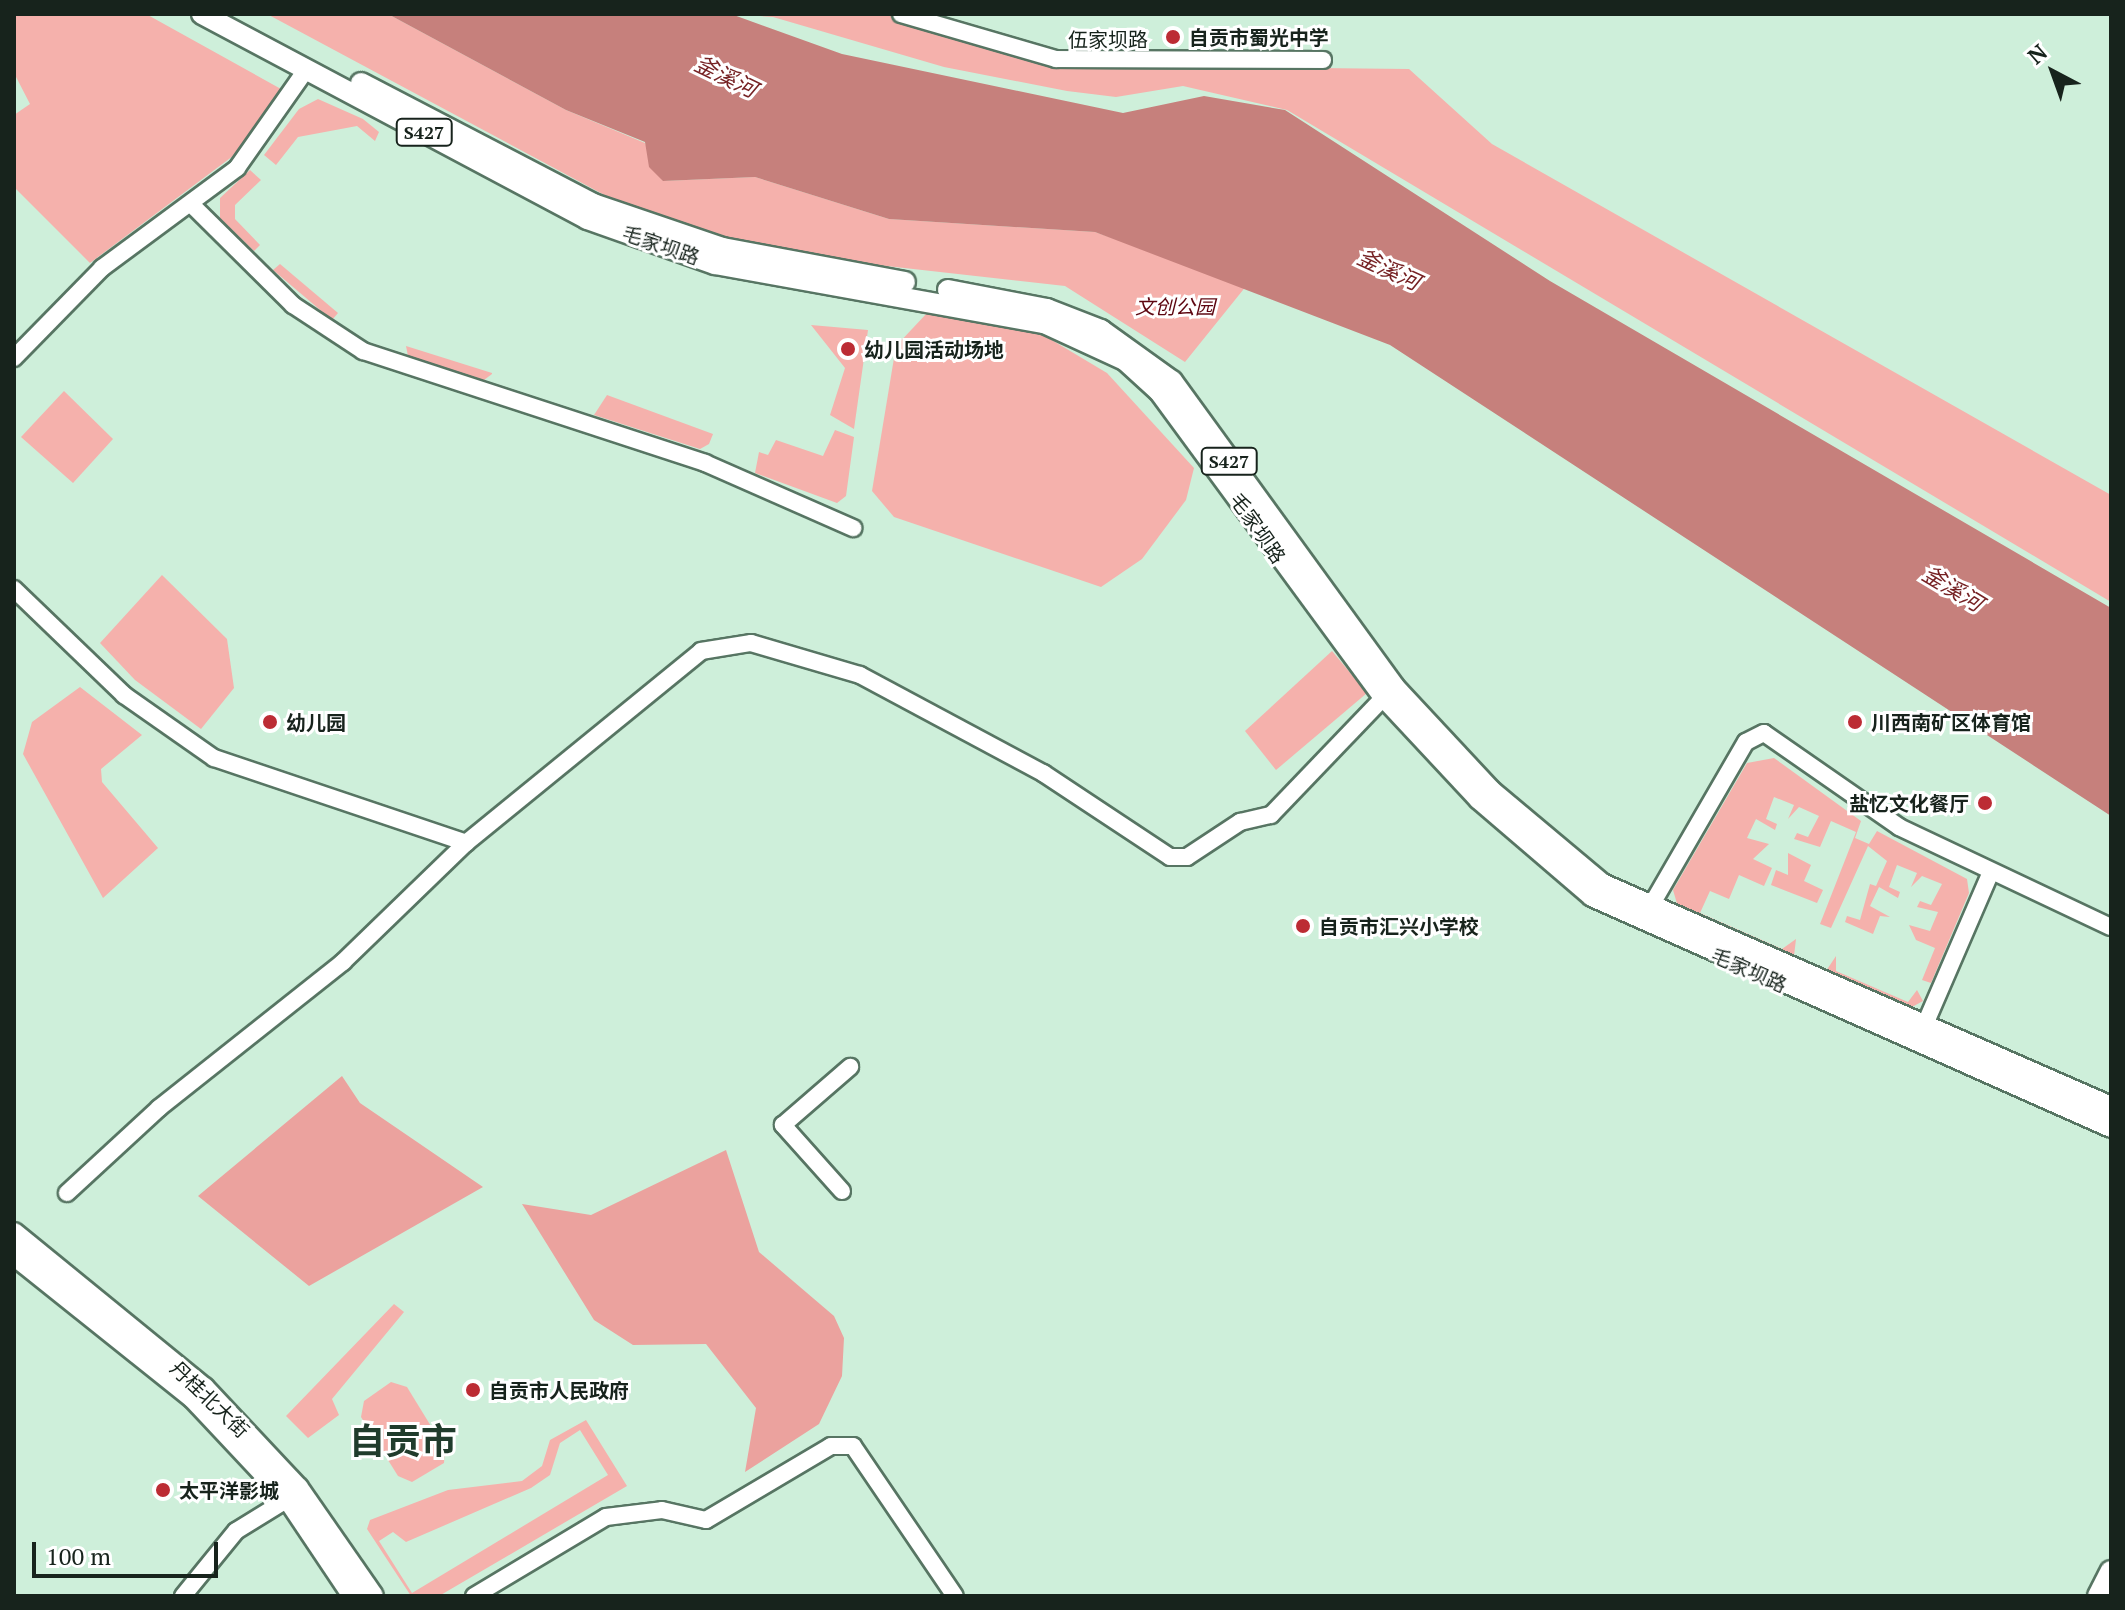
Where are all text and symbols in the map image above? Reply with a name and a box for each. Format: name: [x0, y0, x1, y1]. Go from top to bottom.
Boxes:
place label: 自贡市蜀光中学: [1189, 25, 1329, 49]
street label: 伍家坝路: [1068, 27, 1148, 51]
marker: 自贡市蜀光中学: [1164, 28, 1182, 46]
north arrow: [2013, 32, 2093, 112]
text: N: [2021, 37, 2053, 70]
water label: 釜溪河: [691, 50, 761, 102]
road number: S427: [394, 118, 454, 146]
street label: 毛家坝路: [619, 221, 703, 269]
water label: 釜溪河: [1354, 243, 1424, 295]
park label: 文创公园: [1135, 294, 1215, 318]
place label: 幼儿园活动场地: [864, 337, 1004, 361]
marker: 幼儿园活动场地: [839, 340, 857, 358]
road number: S427: [1199, 447, 1259, 475]
street label: 毛家坝路: [1225, 488, 1291, 568]
water label: 釜溪河: [1918, 560, 1988, 616]
place label: 幼儿园: [286, 710, 346, 734]
place label: 川西南矿区体育馆: [1871, 710, 2031, 734]
marker: 幼儿园: [261, 713, 279, 731]
marker: 川西南矿区体育馆: [1846, 713, 1864, 731]
place label: 盐忆文化餐厅: [1849, 791, 1969, 815]
marker: 盐忆文化餐厅: [1976, 794, 1994, 812]
place label: 自贡市汇兴小学校: [1319, 914, 1479, 938]
marker: 自贡市汇兴小学校: [1294, 917, 1312, 935]
street label: 毛家坝路: [1708, 943, 1790, 997]
street label: 丹桂北大街: [166, 1356, 254, 1442]
place label: 自贡市人民政府: [489, 1378, 629, 1402]
marker: 自贡市人民政府: [464, 1381, 482, 1399]
district label: 自贡市: [349, 1419, 457, 1463]
place label: 太平洋影城: [179, 1478, 279, 1502]
marker: 太平洋影城: [154, 1481, 172, 1499]
scale bar: [36, 1526, 222, 1576]
text: 100 m: [46, 1540, 111, 1572]

